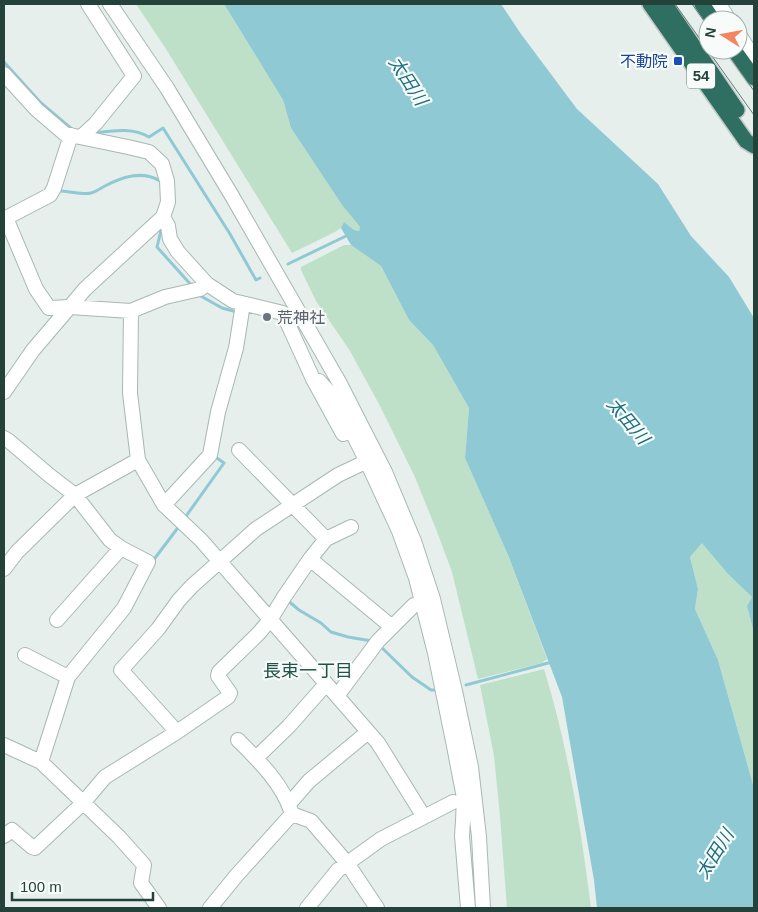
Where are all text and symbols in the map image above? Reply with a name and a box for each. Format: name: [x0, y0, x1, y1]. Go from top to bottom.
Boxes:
north arrow: [698, 10, 748, 60]
text: N: [701, 26, 719, 39]
water label: 太田川: [385, 53, 432, 111]
place label: 不動院: [620, 53, 668, 70]
marker: 不動院: [672, 55, 684, 67]
road number: 54: [687, 64, 715, 88]
place label: 荒神社: [277, 309, 325, 326]
marker: 荒神社: [261, 311, 273, 323]
water label: 太田川: [603, 394, 654, 450]
district label: 長束一丁目: [263, 661, 353, 681]
water label: 太田川: [692, 824, 739, 882]
scale bar: [12, 870, 154, 902]
text: 100 m: [20, 878, 62, 895]

